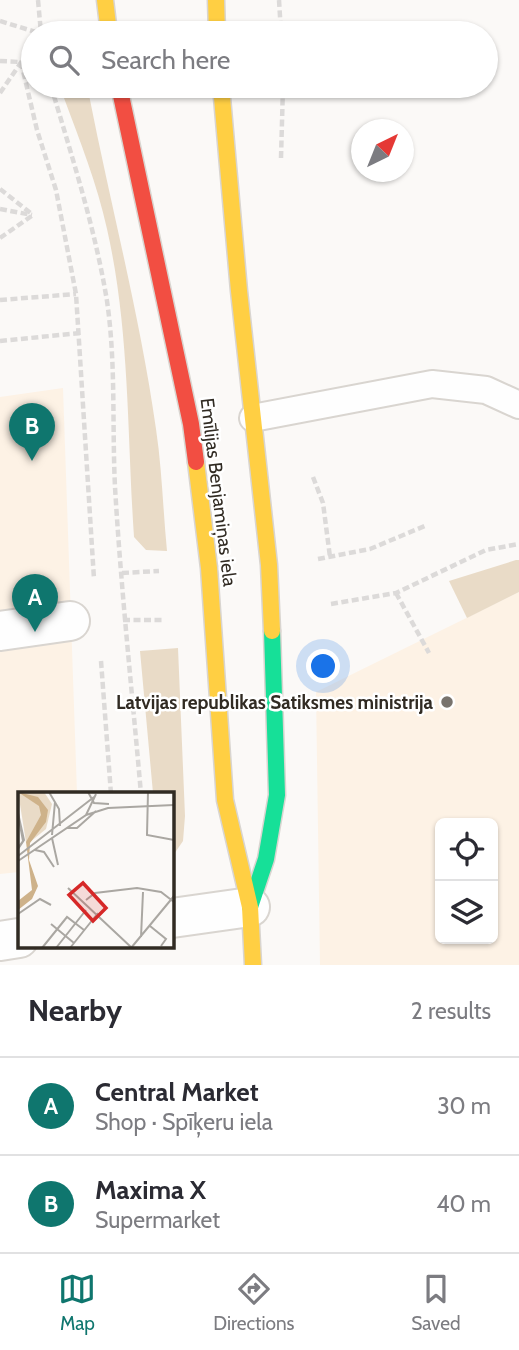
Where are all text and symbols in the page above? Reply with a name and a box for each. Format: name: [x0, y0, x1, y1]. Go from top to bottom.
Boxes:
search box: [21, 21, 498, 98]
icon: search: [45, 41, 83, 79]
text: Search here: [101, 44, 230, 76]
north arrow: [351, 119, 414, 182]
street label: Emīlijas Benjamiņas iela: [195, 397, 241, 588]
pin: B: [9, 403, 55, 461]
pin: A: [12, 574, 58, 632]
your location: [306, 649, 340, 683]
place label: Latvijas republikas Satiksmes ministrija: [116, 691, 434, 714]
marker: Latvijas republikas Satiksmes ministrija: [439, 694, 455, 710]
inset map: [18, 792, 173, 948]
map controls: [435, 818, 498, 944]
button: locate: [435, 818, 498, 881]
button: layers: [435, 881, 498, 944]
text: Nearby: [28, 992, 122, 1029]
text: 2 results: [411, 997, 491, 1025]
text: Central Market: [95, 1076, 259, 1108]
text: A: [44, 1092, 58, 1120]
text: 30 m: [437, 1092, 491, 1120]
text: Shop · Spīķeru iela: [95, 1108, 273, 1136]
text: Maxima X: [95, 1174, 206, 1206]
text: B: [44, 1190, 58, 1218]
text: 40 m: [436, 1190, 491, 1218]
text: Supermarket: [95, 1206, 220, 1234]
tab: Map: [58, 1270, 96, 1335]
tab: Directions: [213, 1270, 294, 1335]
tab: Saved: [411, 1270, 461, 1335]

